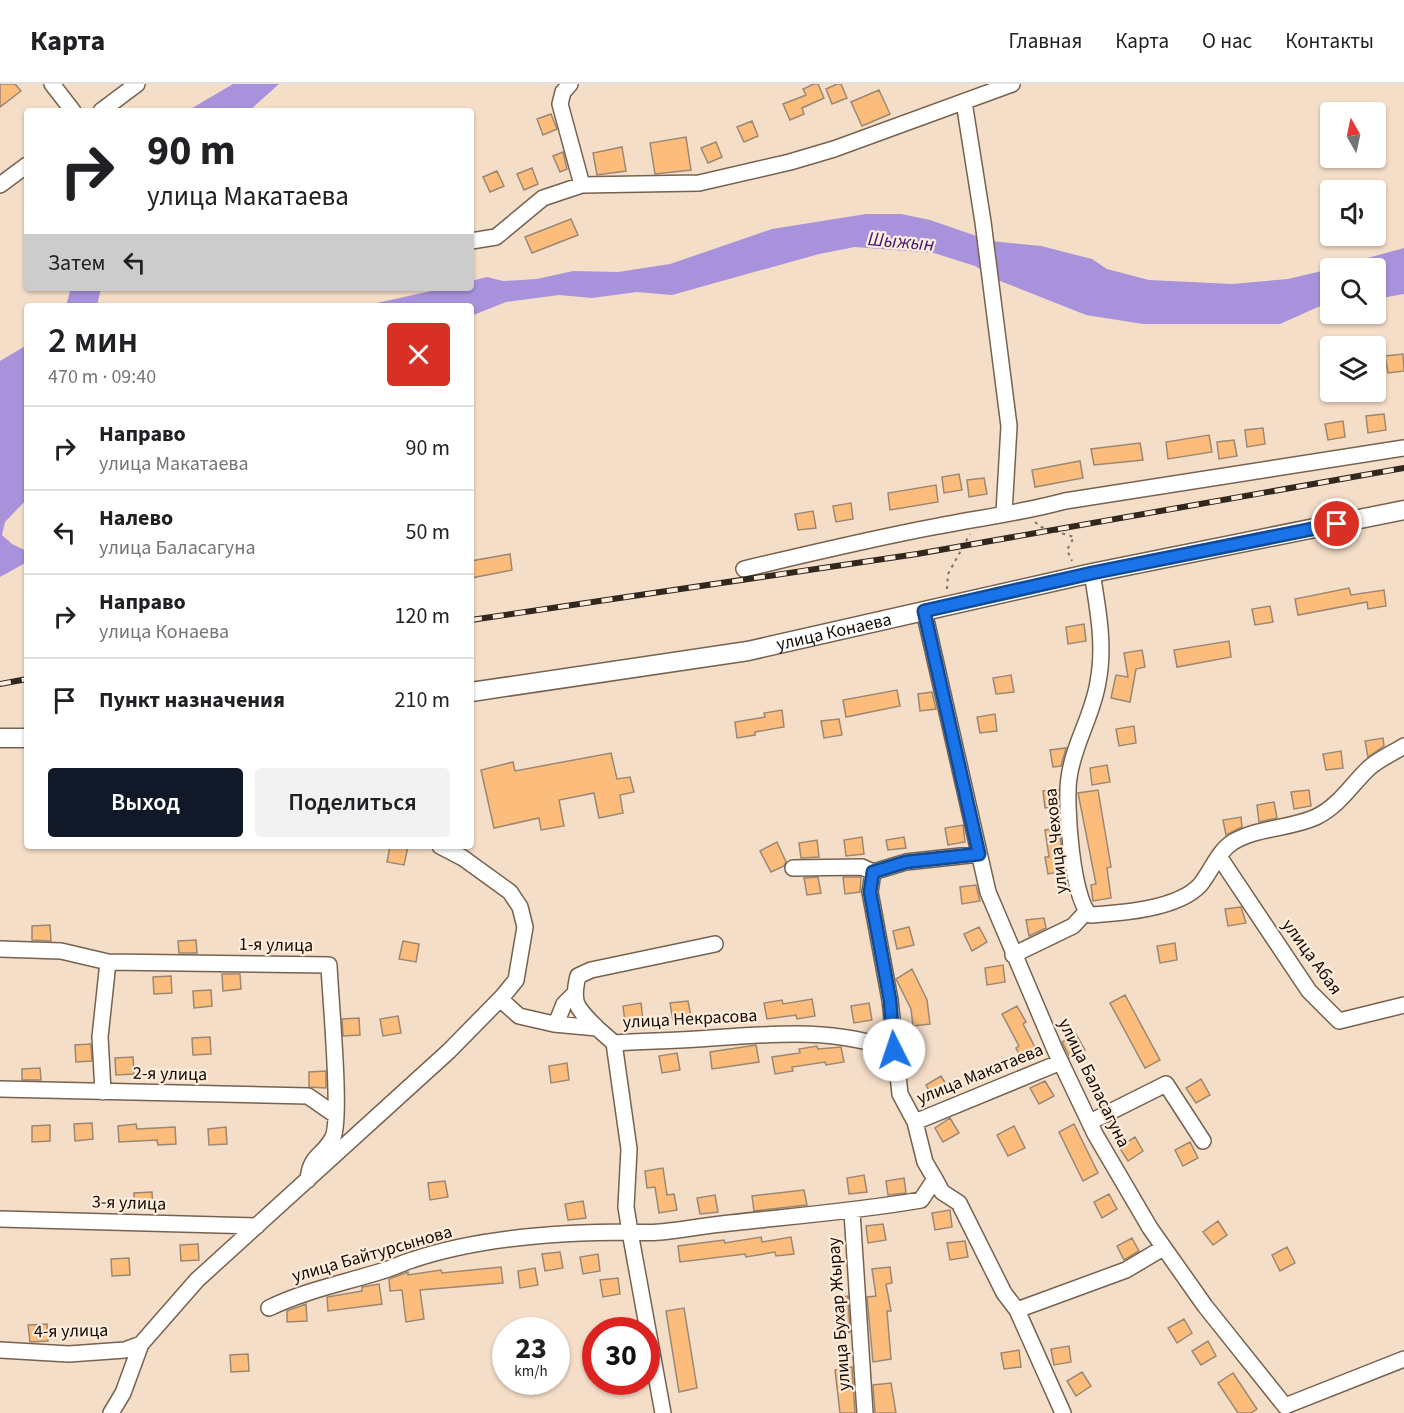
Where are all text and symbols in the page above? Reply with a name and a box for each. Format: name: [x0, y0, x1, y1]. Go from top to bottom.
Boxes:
text: Карта: [30, 21, 105, 61]
text: Главная: [1009, 26, 1082, 56]
text: Карта: [1115, 26, 1169, 56]
text: О нас: [1202, 26, 1252, 56]
text: Контакты: [1285, 26, 1374, 56]
north arrow: [1320, 102, 1386, 168]
map controls: [1320, 102, 1386, 402]
text: 90 m: [147, 121, 236, 181]
icon: right: [48, 132, 126, 210]
text: улица Макатаева: [147, 177, 349, 216]
button: sound: [1320, 180, 1386, 246]
water label: Шыжын: [866, 225, 936, 259]
icon: left: [118, 246, 151, 279]
text: Затем: [48, 247, 106, 279]
button: search: [1320, 258, 1386, 324]
text: 2 мин: [48, 315, 138, 366]
button: close: [387, 323, 450, 386]
button: layers: [1320, 336, 1386, 402]
text: 470 m · 09:40: [48, 363, 156, 391]
text: Направо: [99, 418, 186, 450]
icon: right: [48, 432, 81, 465]
text: 90 m: [405, 432, 450, 464]
text: улица Макатаева: [99, 450, 249, 478]
pin: [1311, 498, 1362, 549]
text: Налево: [99, 502, 173, 534]
icon: arrive: [1320, 507, 1353, 540]
icon: left: [48, 516, 81, 549]
text: 50 m: [405, 516, 450, 548]
text: улица Баласагуна: [99, 534, 256, 562]
text: Направо: [99, 586, 186, 618]
icon: right: [48, 600, 81, 633]
text: 120 m: [395, 600, 450, 632]
street label: улица Конаева: [774, 606, 894, 657]
text: улица Конаева: [99, 618, 229, 646]
icon: arrive: [48, 684, 81, 717]
text: Пункт назначения: [99, 684, 285, 716]
text: 210 m: [395, 684, 450, 716]
button: Выход: [48, 768, 243, 837]
button: Поделиться: [255, 768, 450, 837]
street label: улица Чехова: [1038, 787, 1074, 895]
street label: улица Абая: [1276, 914, 1348, 1000]
street label: 1-я улица: [239, 932, 313, 958]
street label: улица Некрасова: [622, 1003, 758, 1035]
street label: улица Баласагуна: [1052, 1014, 1136, 1152]
position arrow: [862, 1018, 926, 1082]
street label: улица Макатаева: [913, 1037, 1047, 1111]
street label: 2-я улица: [133, 1061, 207, 1087]
street label: 3-я улица: [91, 1189, 167, 1217]
street label: улица Байтурсынова: [289, 1219, 455, 1289]
street label: улица Бухар Жырау: [821, 1236, 857, 1392]
speed limit sign: 30: [582, 1317, 660, 1395]
street label: 4-я улица: [34, 1318, 108, 1344]
text: 23: [515, 1327, 547, 1370]
text: km/h: [514, 1361, 548, 1382]

